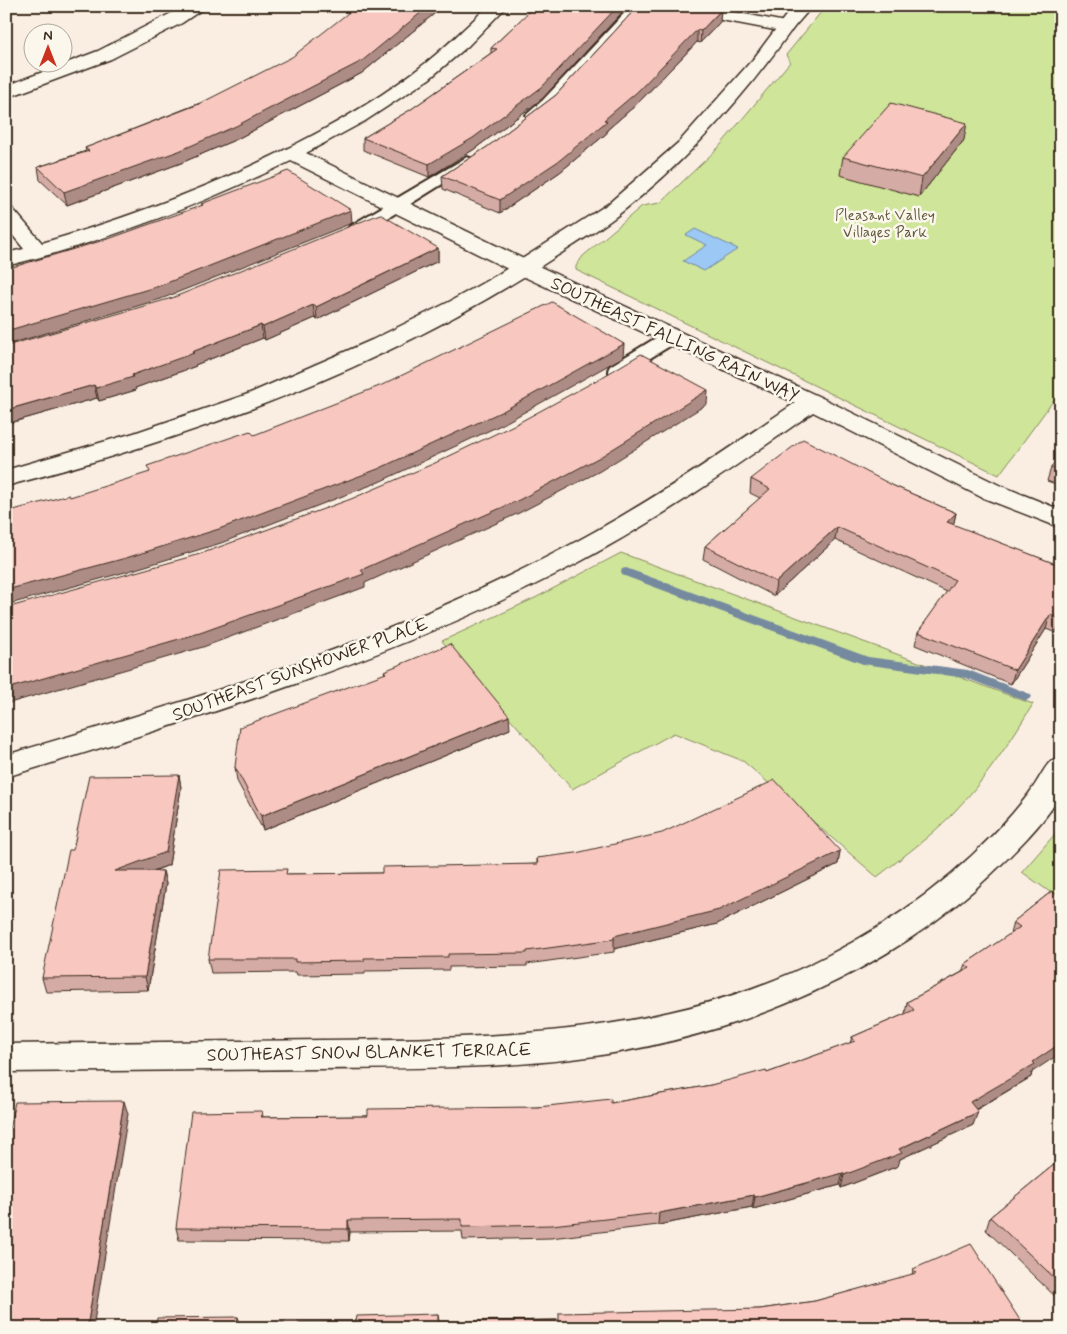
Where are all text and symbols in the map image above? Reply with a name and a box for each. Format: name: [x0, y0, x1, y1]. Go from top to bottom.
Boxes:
north arrow: [22, 22, 72, 72]
text: N: [43, 27, 53, 45]
park label: Pleasant Valley Villages Park: [835, 206, 935, 243]
street label: SOUTHEAST FALLING RAIN WAY: [547, 272, 803, 408]
street label: SOUTHEAST SUNSHOWER PLACE: [169, 612, 432, 727]
street label: SOUTHEAST SNOW BLANKET TERRACE: [207, 1038, 532, 1068]

